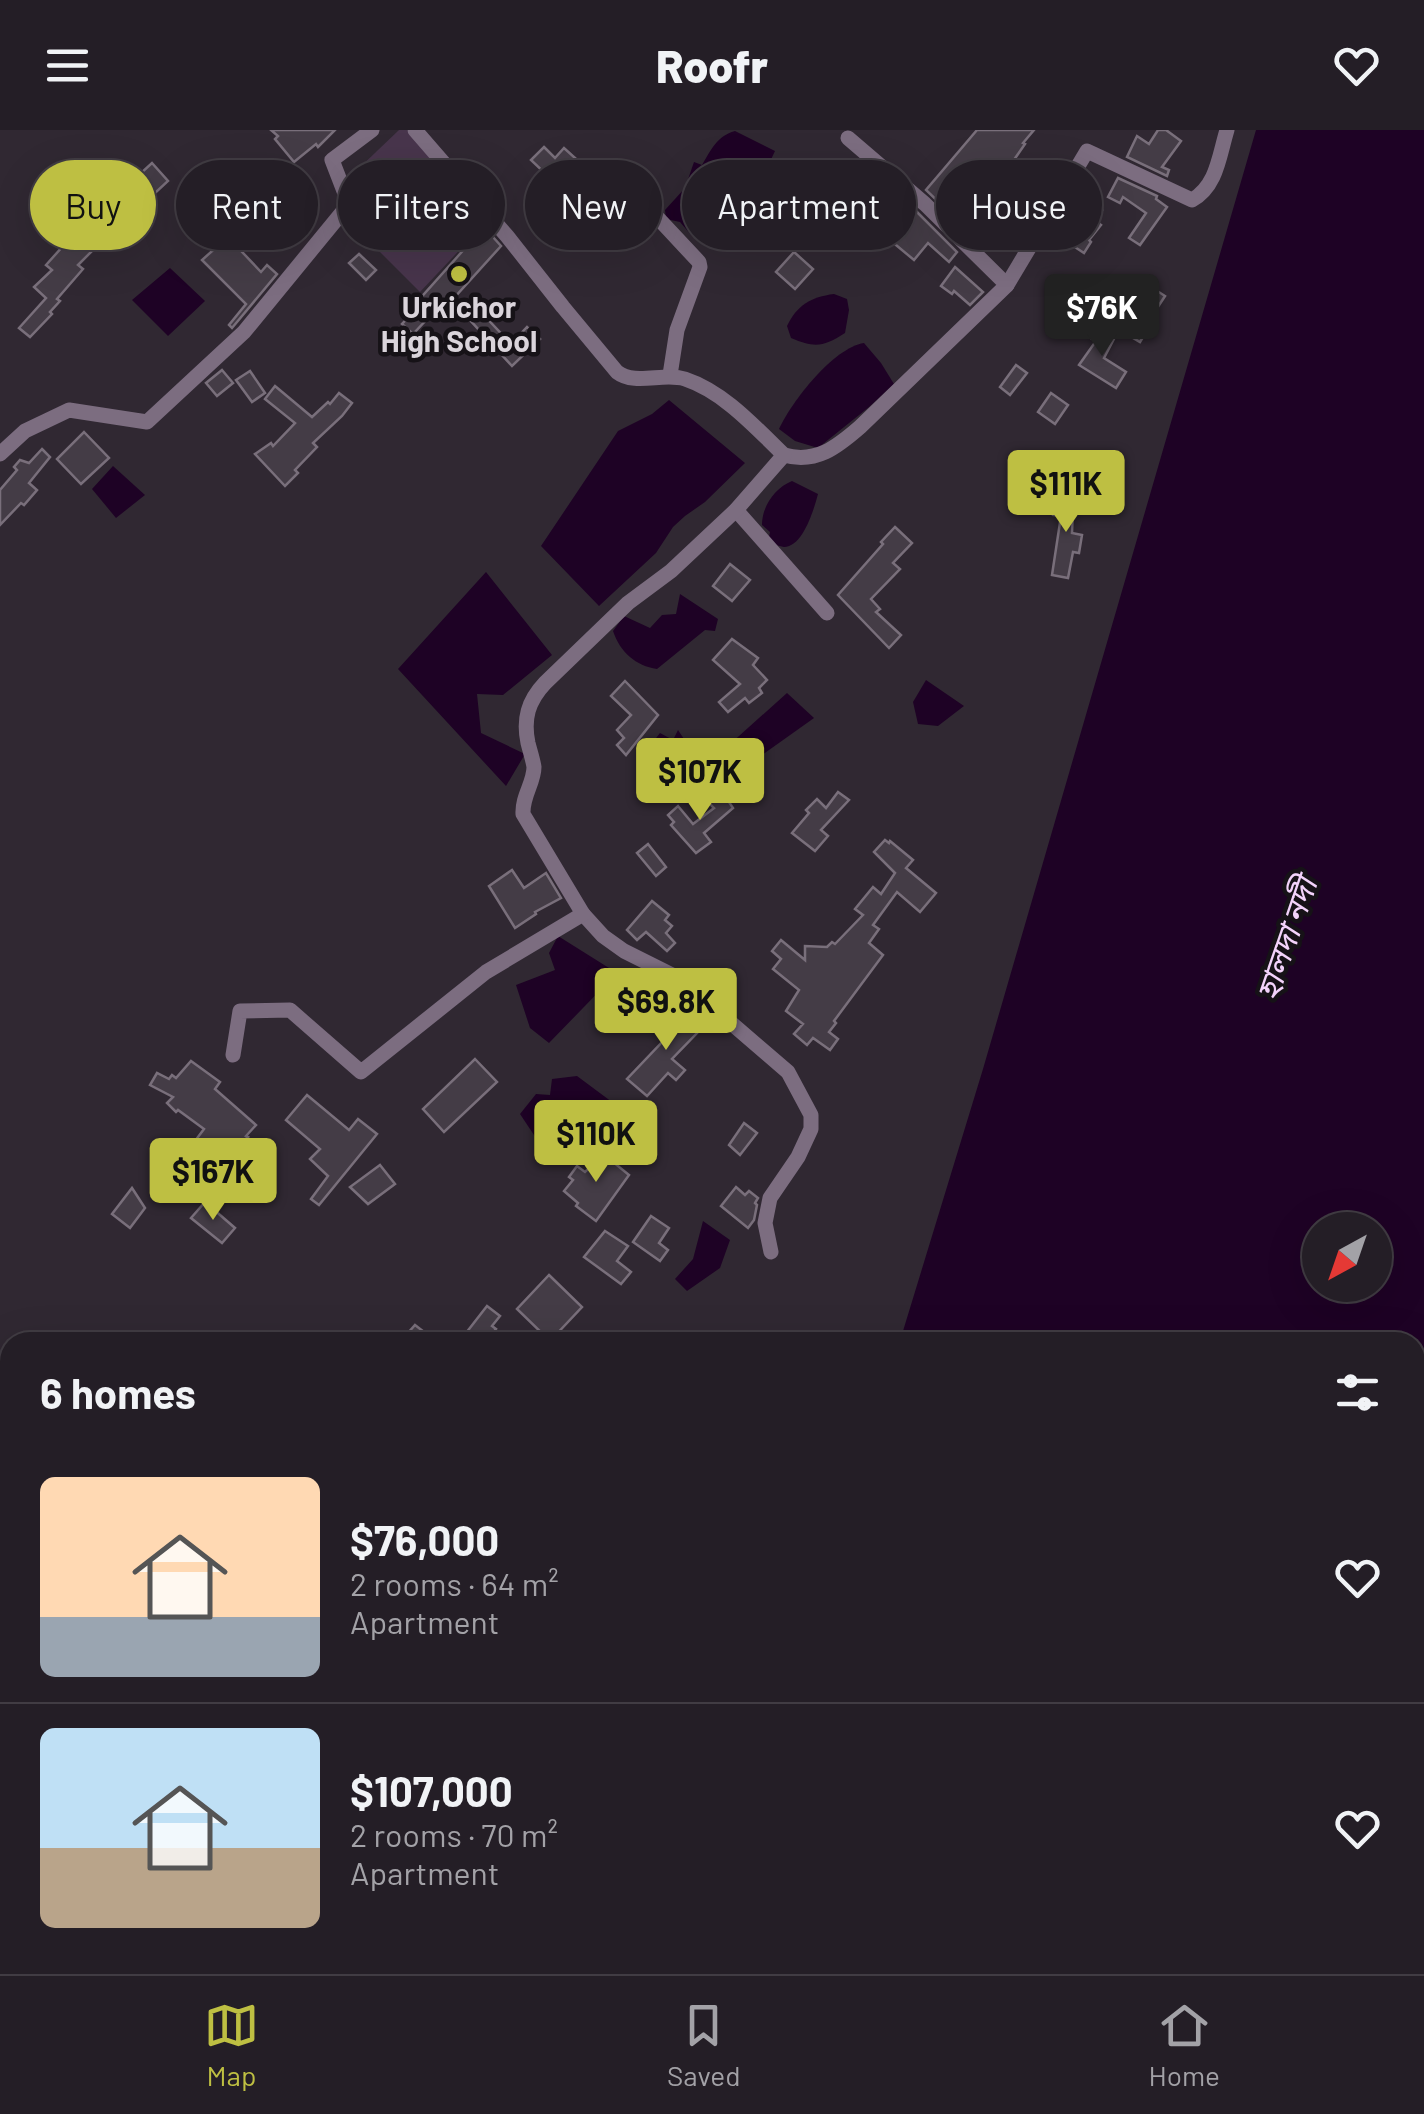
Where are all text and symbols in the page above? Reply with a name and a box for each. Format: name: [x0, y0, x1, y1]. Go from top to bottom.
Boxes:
icon: menu: [40, 38, 95, 93]
text: Roofr: [656, 38, 768, 92]
icon: heart: [1329, 38, 1384, 93]
chip: Buy: [30, 160, 156, 250]
chip: Rent: [176, 160, 318, 250]
chip: Filters: [338, 160, 505, 250]
chip: New: [525, 160, 662, 250]
chip: Apartment: [682, 160, 916, 250]
chip: House: [936, 160, 1102, 250]
marker: Urkichor High School: [448, 263, 470, 285]
pin: $76K: [1043, 274, 1161, 359]
text: $76K: [1066, 287, 1138, 325]
place label: Urkichor High School: [381, 288, 537, 358]
pin: $111K: [996, 450, 1136, 535]
text: $111K: [1030, 463, 1102, 501]
pin: $107K: [630, 738, 770, 823]
text: $107K: [658, 751, 742, 789]
water label: হালদা নদী: [1246, 867, 1326, 1005]
pin: $69.8K: [585, 968, 747, 1053]
text: $69.8K: [617, 981, 715, 1019]
pin: $110K: [526, 1100, 666, 1185]
text: $110K: [556, 1113, 636, 1151]
pin: $167K: [143, 1138, 283, 1223]
text: $167K: [172, 1151, 254, 1189]
north arrow: [1302, 1212, 1392, 1302]
map controls: [1302, 1212, 1392, 1302]
icon: filters: [1330, 1365, 1385, 1420]
text: 6 homes: [40, 1367, 196, 1417]
text: $76,000: [350, 1514, 499, 1564]
icon: home: [120, 1517, 240, 1637]
icon: heart: [1330, 1550, 1385, 1605]
text: 2 rooms · 64 m²: [350, 1564, 559, 1602]
text: Apartment: [350, 1602, 499, 1640]
text: $107,000: [350, 1765, 513, 1815]
icon: home: [120, 1768, 240, 1888]
icon: heart: [1330, 1801, 1385, 1856]
text: 2 rooms · 70 m²: [350, 1815, 558, 1853]
text: Apartment: [350, 1853, 499, 1891]
tab: Map: [204, 1998, 259, 2092]
tab: Saved: [667, 1998, 741, 2092]
tab: Home: [1149, 1998, 1220, 2092]

